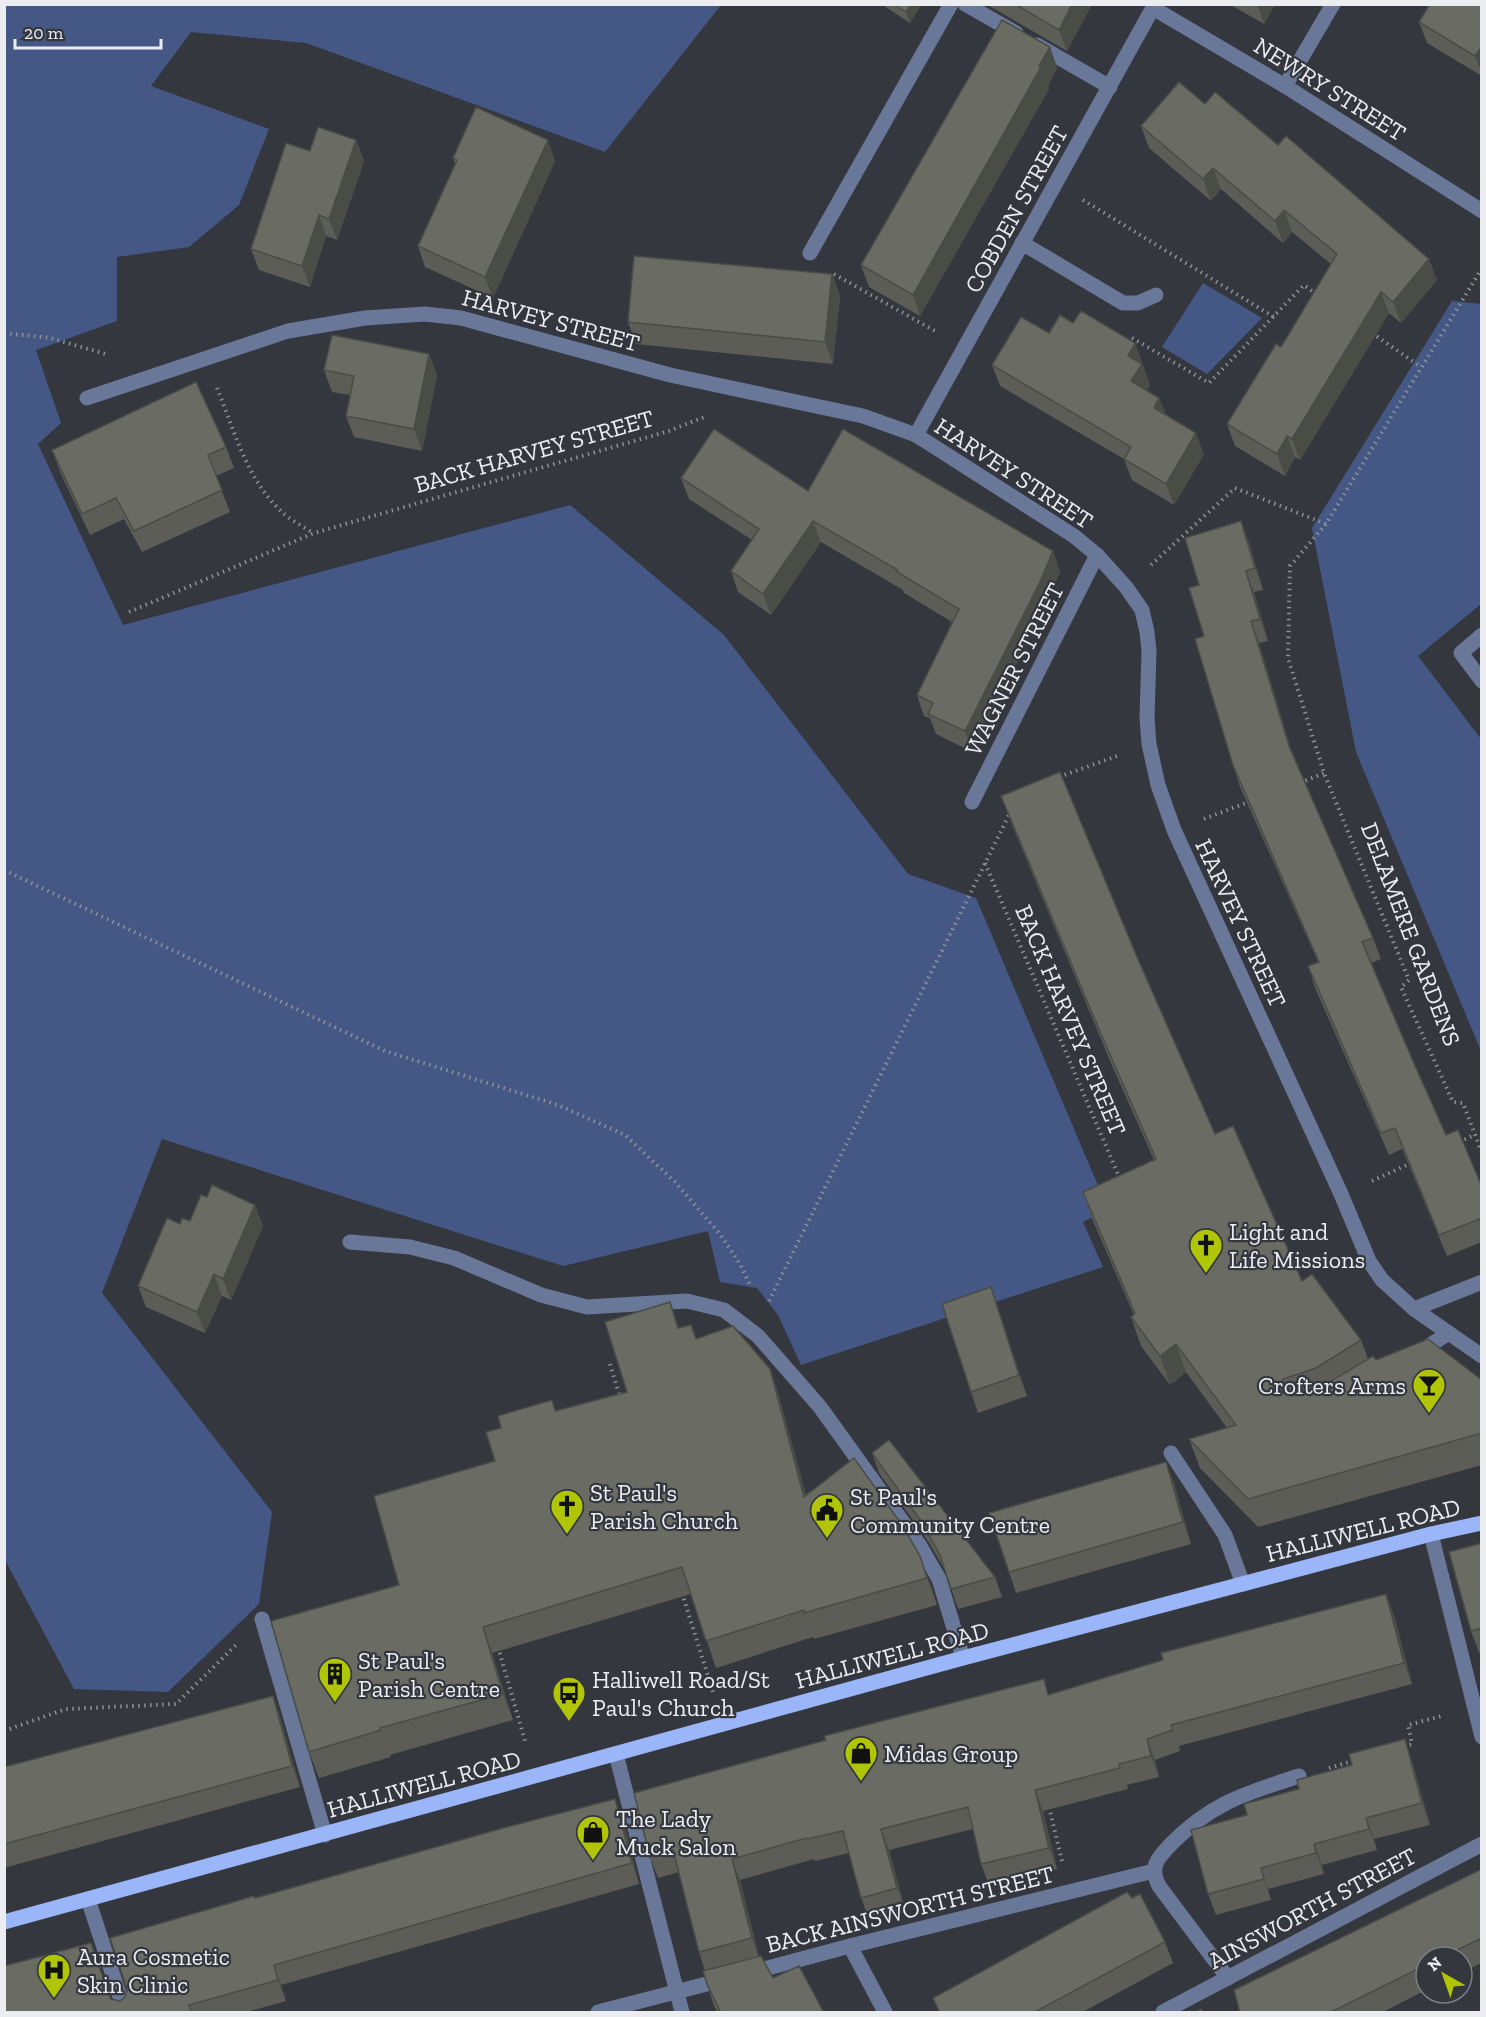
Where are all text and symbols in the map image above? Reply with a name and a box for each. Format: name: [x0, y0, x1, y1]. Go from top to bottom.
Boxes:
scale bar: [15, 12, 160, 50]
text: 20 m: [24, 22, 64, 44]
street label: NEWRY STREET: [1249, 31, 1411, 147]
street label: COBDEN STREET: [958, 120, 1074, 298]
street label: HARVEY STREET: [459, 282, 643, 358]
street label: BACK HARVEY STREET: [411, 403, 657, 499]
street label: HARVEY STREET: [930, 411, 1099, 535]
street label: WAGNER STREET: [958, 578, 1070, 760]
street label: DELAMERE GARDENS: [1355, 818, 1467, 1050]
street label: HARVEY STREET: [1189, 834, 1293, 1012]
street label: BACK HARVEY STREET: [1009, 900, 1133, 1140]
place label: Light and Life Missions: [1229, 1217, 1365, 1274]
church icon: Light and Life Missions: [1188, 1227, 1224, 1274]
bar icon: Crofters Arms: [1411, 1367, 1447, 1414]
place label: Crofters Arms: [1258, 1371, 1406, 1400]
place label: St Paul's Parish Church: [590, 1478, 739, 1535]
place label: St Paul's Community Centre: [850, 1482, 1050, 1539]
church icon: St Paul's Parish Church: [549, 1488, 585, 1535]
public building icon: St Paul's Community Centre: [809, 1492, 845, 1539]
street label: HALLIWELL ROAD: [1263, 1492, 1463, 1568]
street label: HALLIWELL ROAD: [792, 1615, 992, 1695]
place label: St Paul's Parish Centre: [358, 1646, 500, 1703]
building icon: St Paul's Parish Centre: [317, 1656, 353, 1703]
place label: Halliwell Road/St Paul's Church: [592, 1665, 770, 1722]
bus stop icon: Halliwell Road/St Paul's Church: [551, 1675, 587, 1722]
shop icon: Midas Group: [843, 1735, 879, 1782]
place label: Midas Group: [884, 1739, 1018, 1768]
street label: HALLIWELL ROAD: [324, 1744, 524, 1824]
place label: The Lady Muck Salon: [616, 1804, 736, 1861]
shop icon: The Lady Muck Salon: [575, 1814, 611, 1861]
street label: AINSWORTH STREET: [1203, 1841, 1421, 1975]
street label: BACK AINSWORTH STREET: [763, 1859, 1057, 1959]
place label: Aura Cosmetic Skin Clinic: [77, 1942, 230, 1999]
north arrow: [1414, 1945, 1474, 2005]
hospital icon: Aura Cosmetic Skin Clinic: [36, 1952, 72, 1999]
text: N: [1424, 1953, 1445, 1975]

